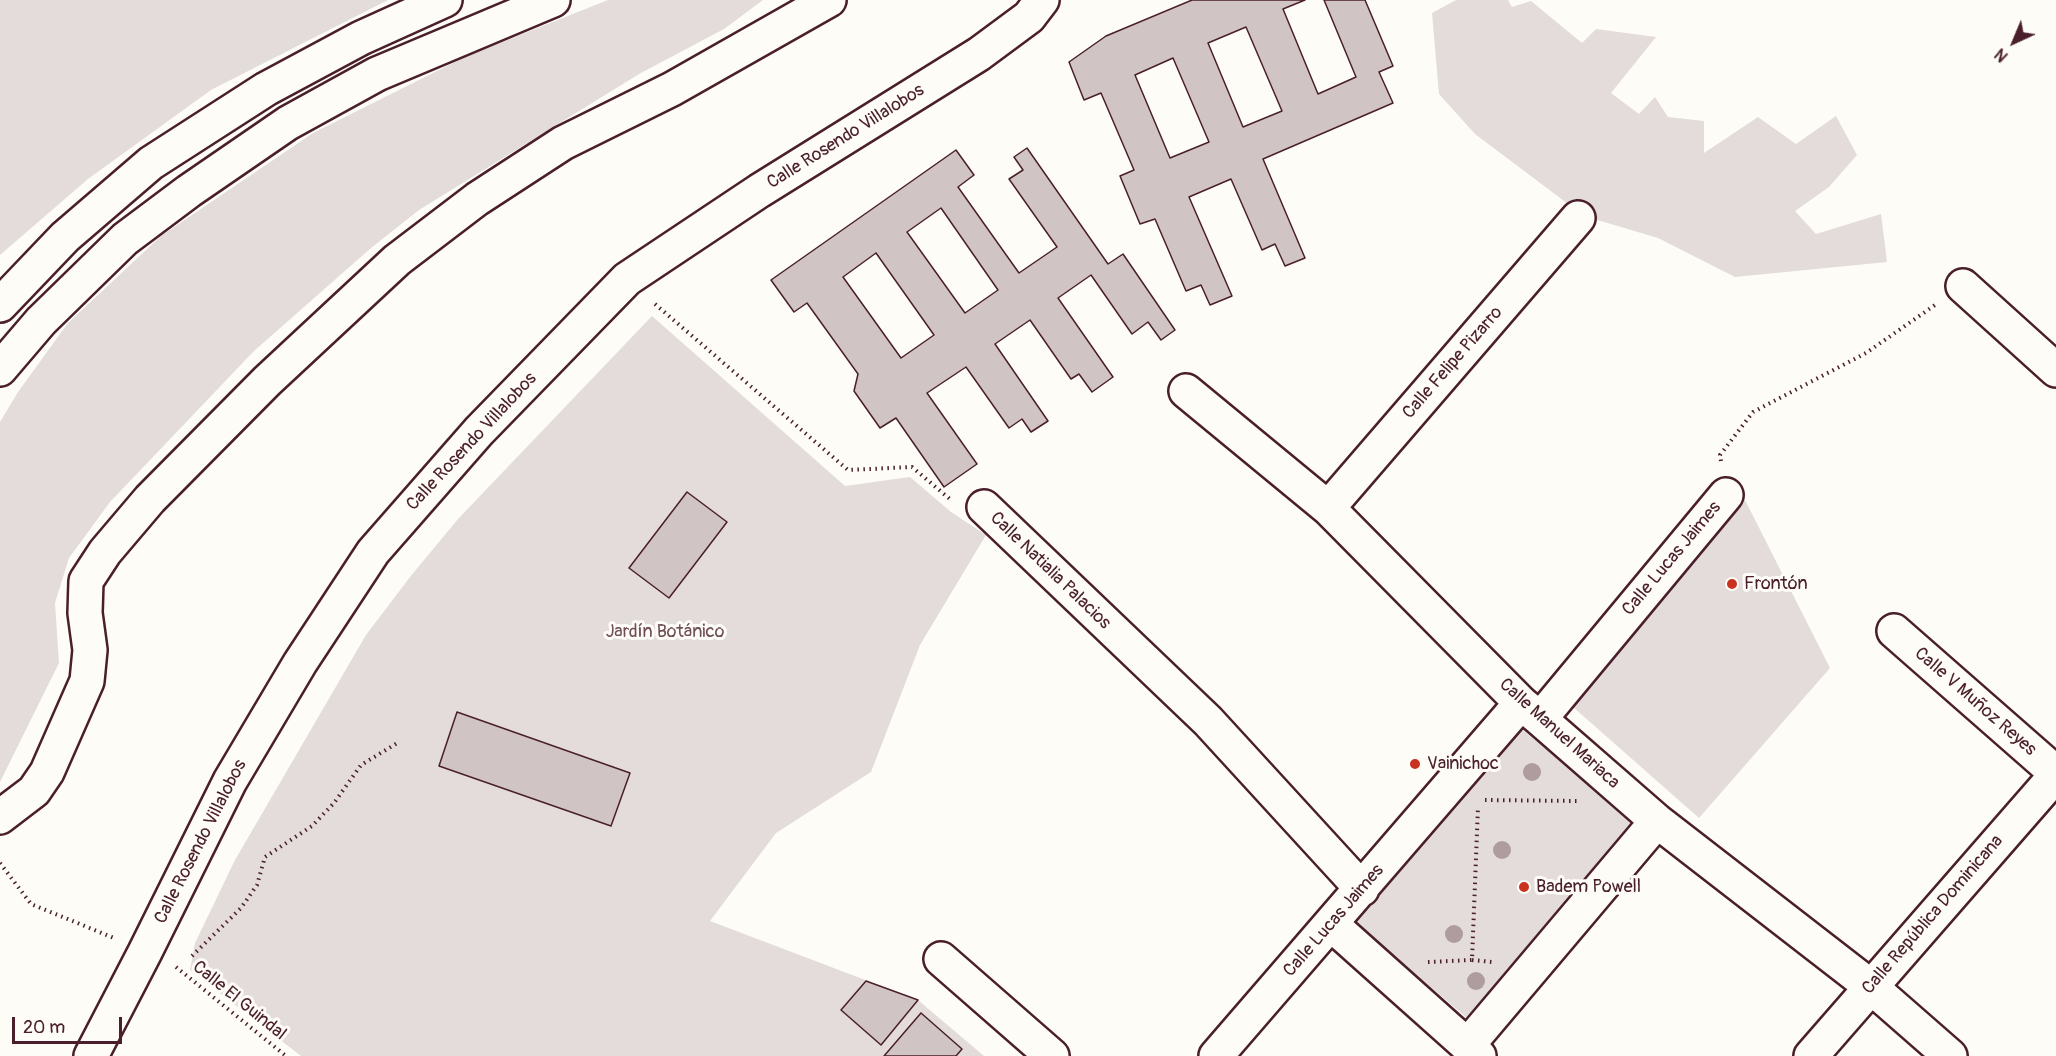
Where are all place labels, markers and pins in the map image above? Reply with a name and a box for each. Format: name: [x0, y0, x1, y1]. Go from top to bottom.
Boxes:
place label: Frontón: [1744, 573, 1808, 595]
marker: Frontón: [1725, 577, 1739, 591]
place label: Vainichoc: [1427, 753, 1499, 775]
marker: Vainichoc: [1408, 757, 1422, 771]
place label: Badem Powell: [1536, 876, 1641, 898]
marker: Badem Powell: [1517, 880, 1531, 894]

